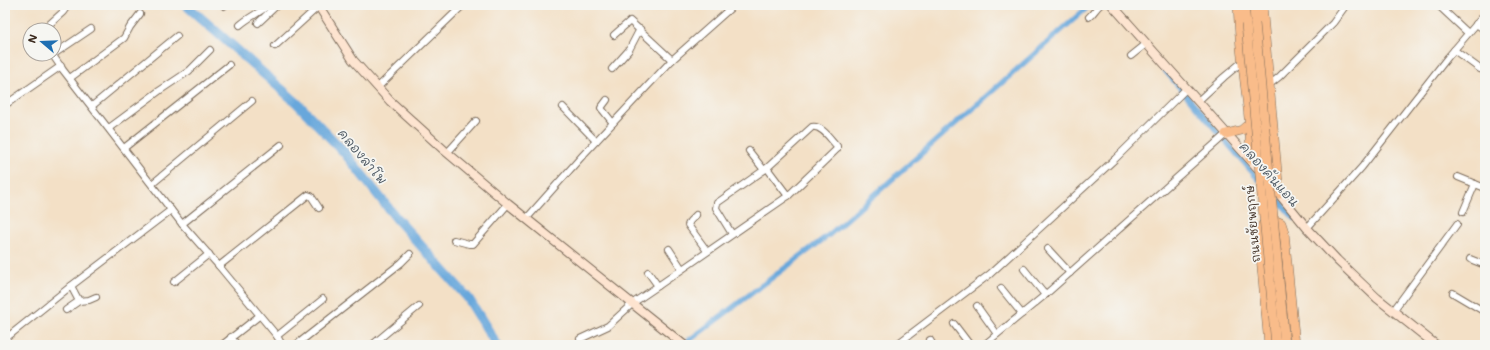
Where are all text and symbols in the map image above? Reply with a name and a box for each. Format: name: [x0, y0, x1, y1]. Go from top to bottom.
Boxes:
north arrow: [22, 22, 62, 62]
text: N: [24, 32, 41, 45]
water label: คลองลำโพ: [335, 125, 391, 187]
water label: คลองคันแอน: [1236, 138, 1304, 210]
street label: ถนนชัยพฤกษ์: [1241, 184, 1264, 263]

